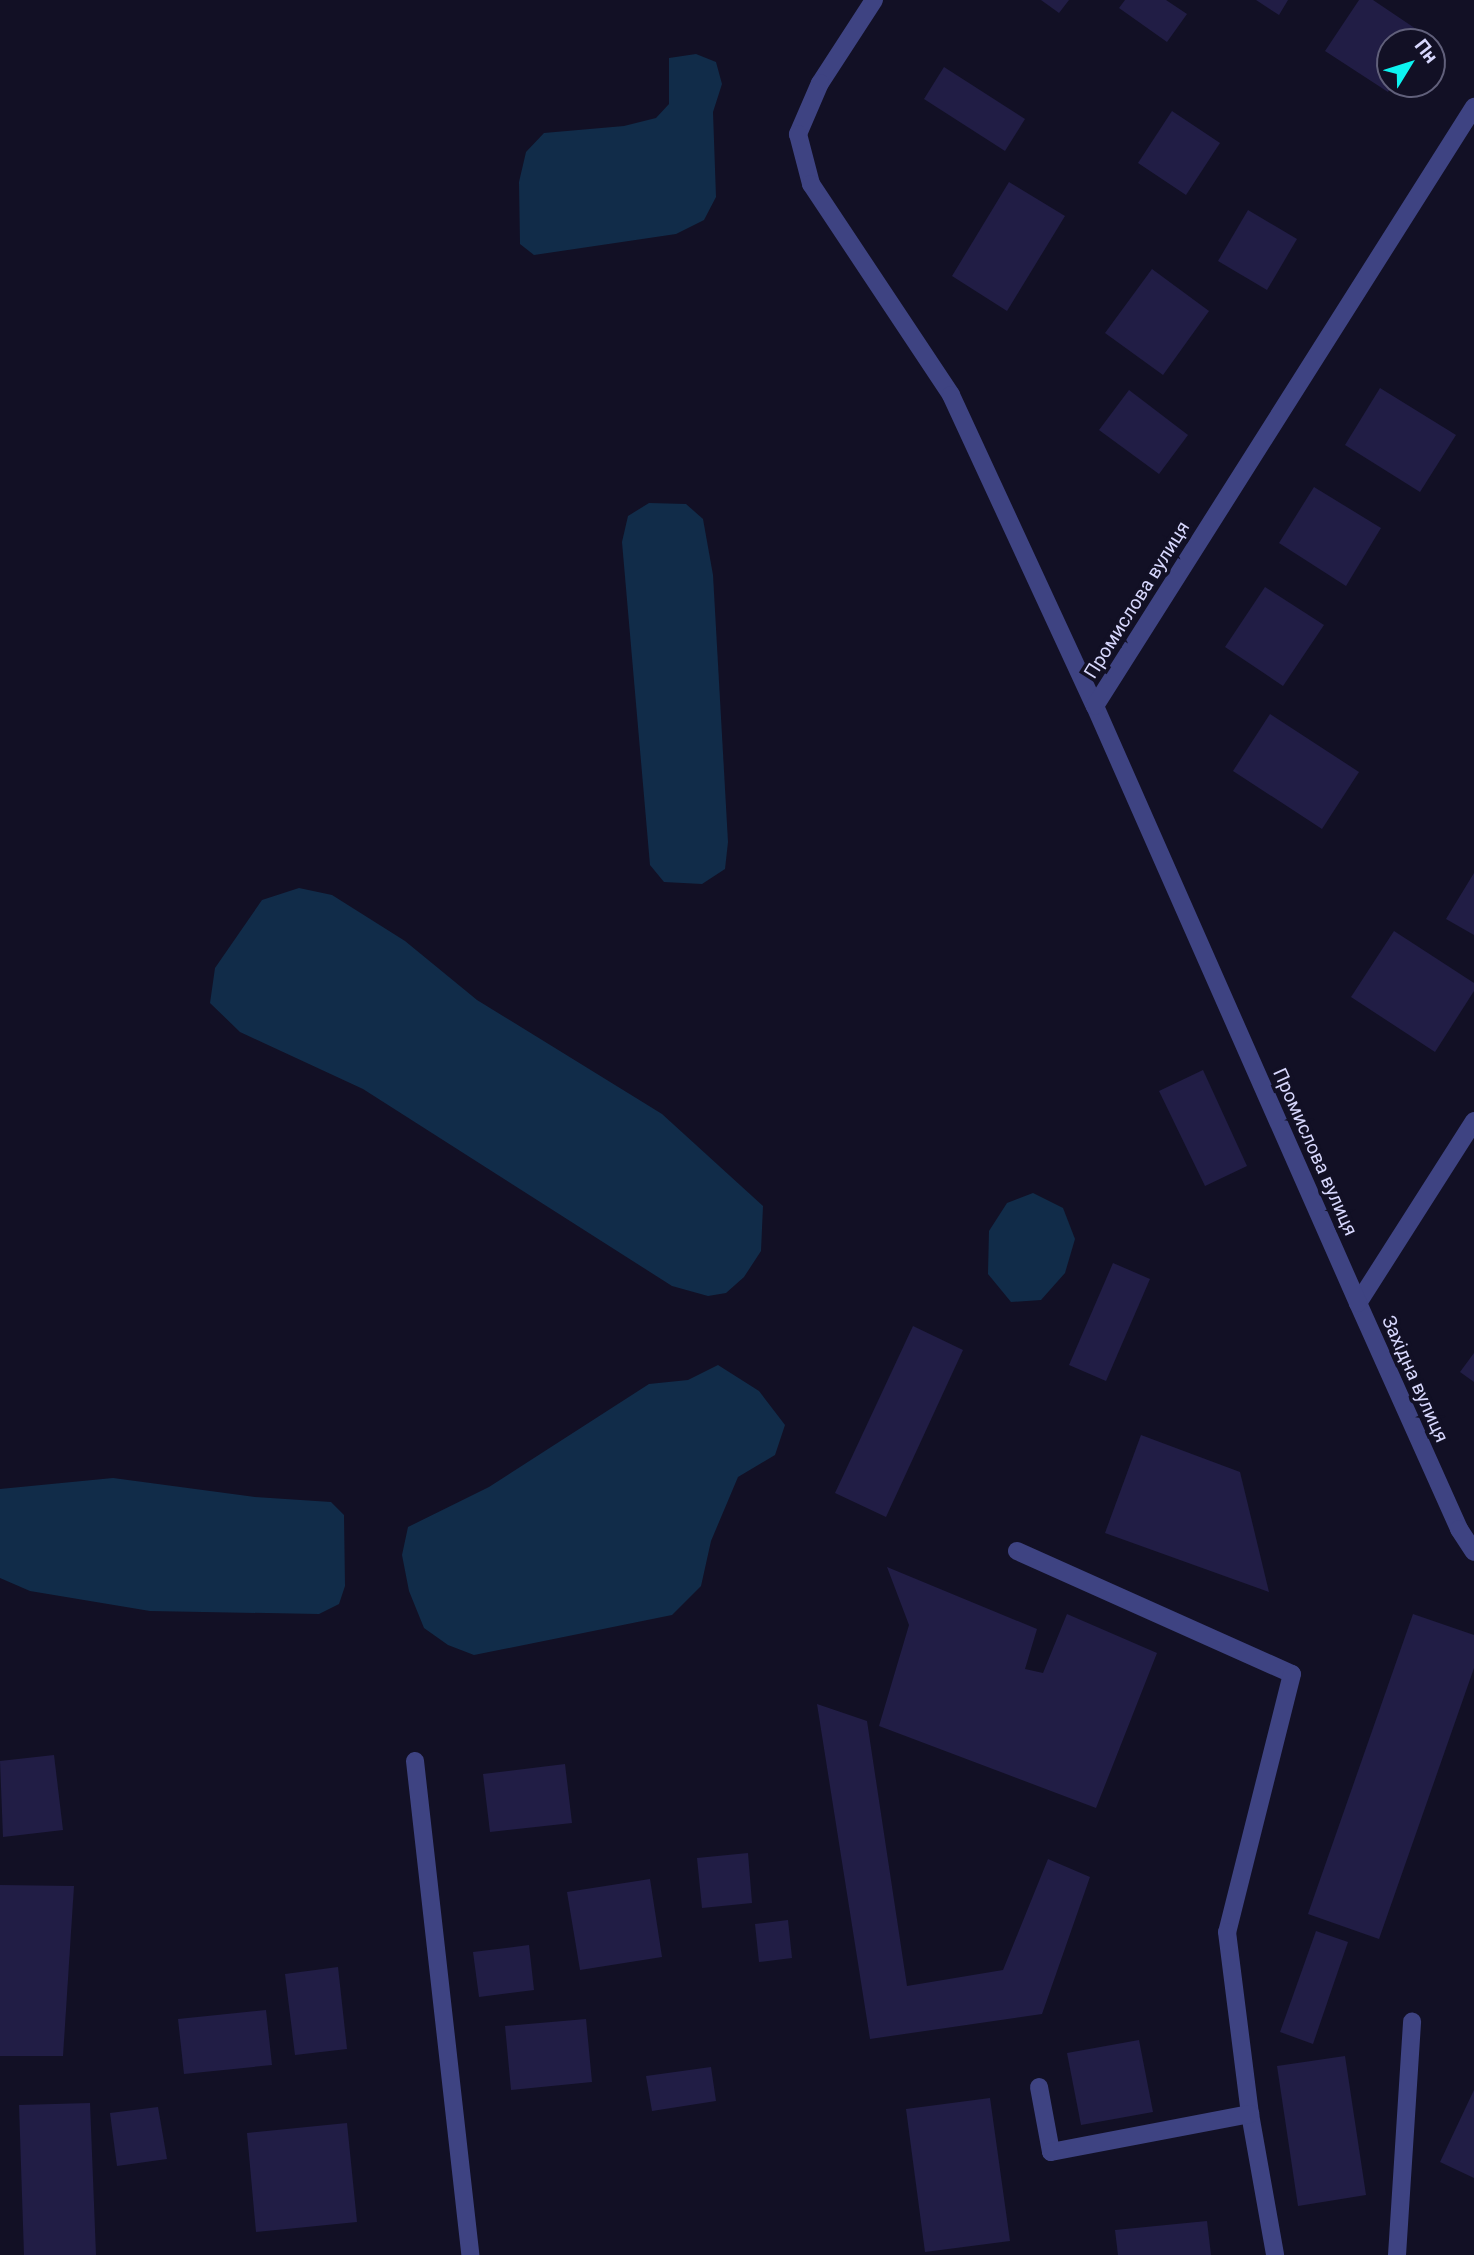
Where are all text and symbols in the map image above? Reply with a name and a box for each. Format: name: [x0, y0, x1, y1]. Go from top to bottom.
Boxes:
north arrow: [1376, 28, 1446, 98]
text: Пн: [1410, 34, 1443, 68]
street label: Промислова вулиця: [1079, 517, 1195, 683]
street label: Промислова вулиця: [1268, 1065, 1362, 1239]
street label: Західна вулиця: [1377, 1312, 1453, 1446]

